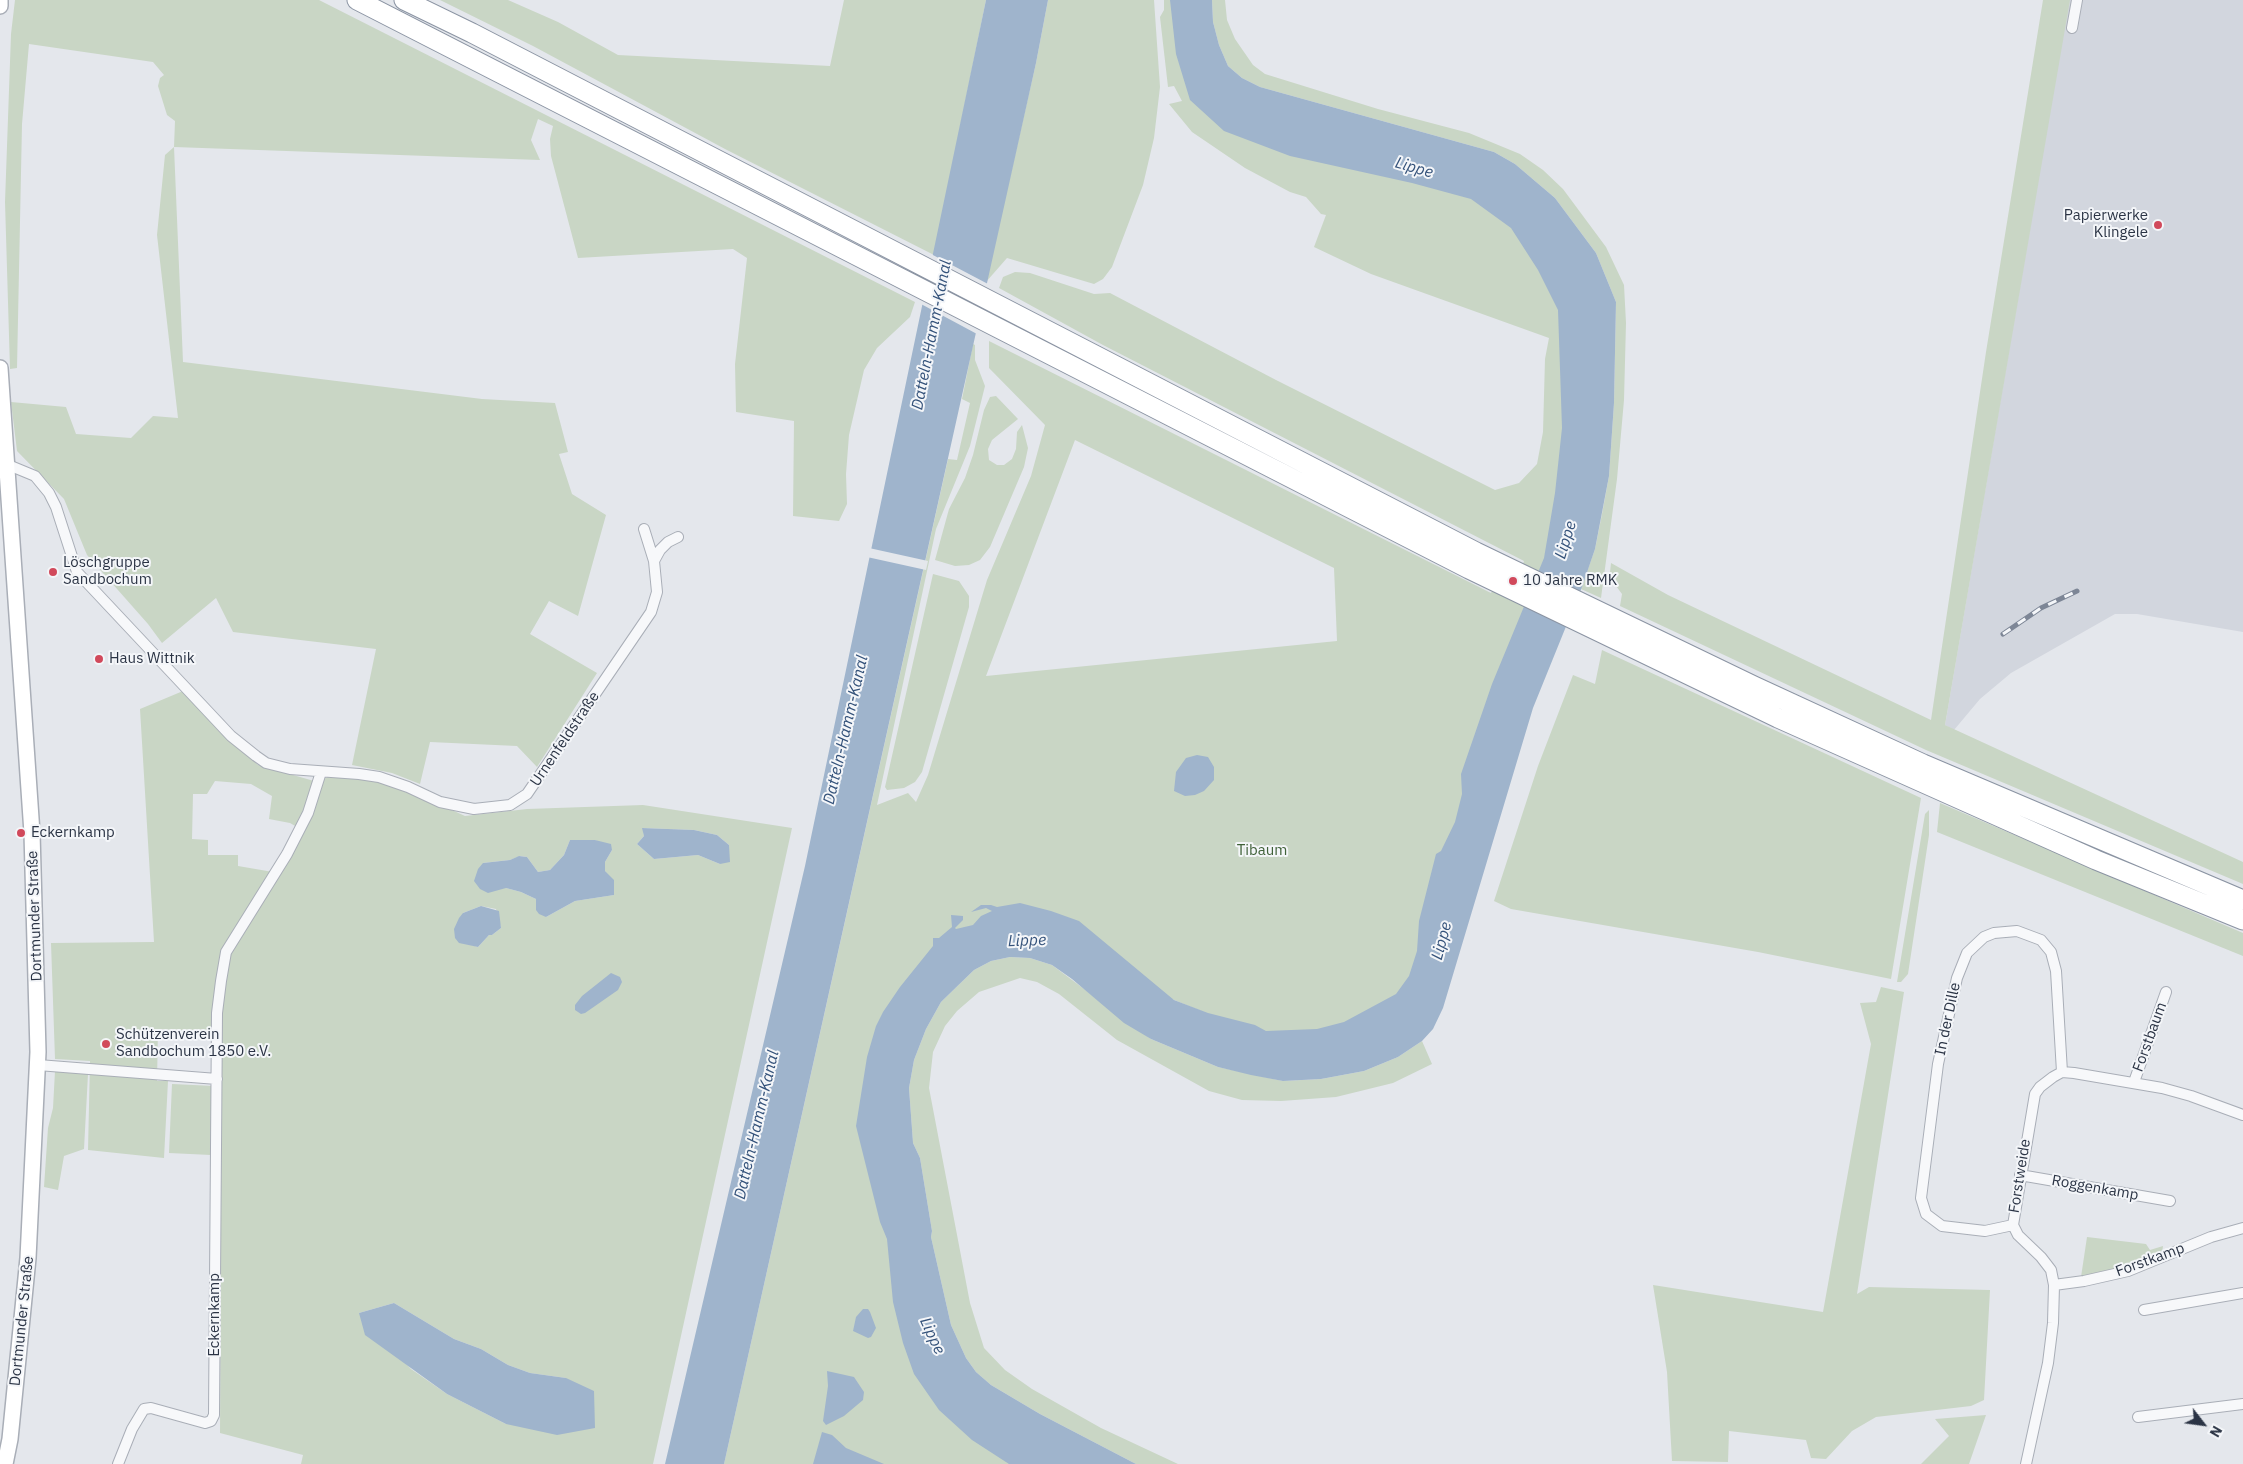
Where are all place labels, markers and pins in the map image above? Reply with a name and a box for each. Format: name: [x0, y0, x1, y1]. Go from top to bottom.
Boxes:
place label: Papierwerke Klingele: [2064, 207, 2148, 242]
marker: Papierwerke Klingele: [2152, 219, 2164, 231]
place label: Löschgruppe Sandbochum: [63, 554, 152, 589]
marker: Löschgruppe Sandbochum: [47, 566, 59, 578]
place label: 10 Jahre RMK: [1523, 572, 1617, 590]
marker: 10 Jahre RMK: [1507, 575, 1519, 587]
place label: Haus Wittnik: [109, 650, 195, 668]
marker: Haus Wittnik: [93, 653, 105, 665]
place label: Eckernkamp: [31, 824, 115, 842]
marker: Eckernkamp: [15, 827, 27, 839]
place label: Schützenverein Sandbochum 1850 e.V.: [116, 1026, 271, 1061]
marker: Schützenverein Sandbochum 1850 e.V.: [100, 1038, 112, 1050]

